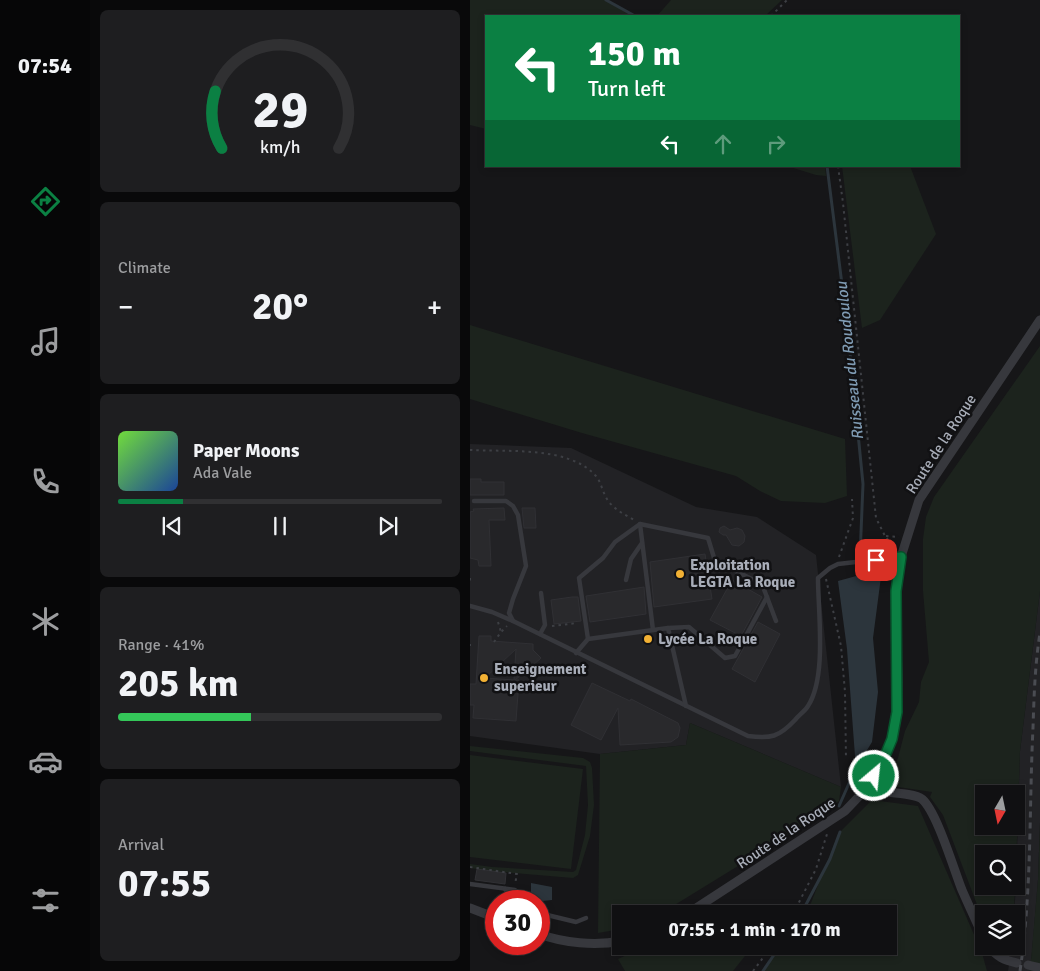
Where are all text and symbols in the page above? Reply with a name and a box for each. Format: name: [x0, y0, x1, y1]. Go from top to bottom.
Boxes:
text: 150 m: [588, 32, 681, 75]
icon: left: [505, 35, 570, 100]
text: 07:54: [18, 52, 72, 79]
text: Turn left: [588, 75, 666, 102]
text: 29: [252, 78, 308, 142]
icon: left: [656, 130, 684, 158]
icon: ahead: [709, 130, 737, 158]
icon: right: [762, 130, 790, 158]
text: km/h: [260, 136, 300, 158]
icon: directions: [28, 184, 63, 219]
text: Climate: [118, 258, 171, 278]
water label: Ruisseau du Roudoulou: [832, 280, 868, 441]
text: 20°: [252, 283, 308, 330]
text: −: [118, 290, 133, 324]
text: +: [427, 290, 442, 324]
icon: music: [28, 324, 63, 359]
street label: Route de la Roque: [902, 391, 980, 497]
text: Paper Moons: [193, 439, 299, 463]
text: Ada Vale: [193, 463, 252, 483]
icon: phone: [28, 464, 63, 499]
icon: previous: [158, 512, 186, 540]
icon: pause: [266, 512, 294, 540]
icon: next: [374, 512, 402, 540]
pin: [855, 539, 897, 581]
icon: arrive: [862, 546, 890, 574]
place label: Exploitation LEGTA La Roque: [690, 556, 795, 591]
marker: Exploitation LEGTA La Roque: [674, 568, 686, 580]
icon: climate: [28, 604, 63, 639]
place label: Lycée La Roque: [658, 630, 757, 648]
marker: Lycée La Roque: [642, 633, 654, 645]
text: Range · 41%: [118, 635, 204, 655]
text: 205 km: [118, 660, 239, 707]
place label: Enseignement superieur: [494, 660, 587, 695]
marker: Enseignement superieur: [478, 672, 490, 684]
icon: car: [28, 744, 63, 779]
position arrow: [847, 749, 899, 801]
north arrow: [975, 785, 1025, 835]
map controls: [975, 785, 1025, 955]
street label: Route de la Roque: [733, 793, 839, 873]
text: Arrival: [118, 835, 164, 855]
button: search: [975, 845, 1025, 895]
text: 07:55: [118, 860, 211, 907]
icon: filters: [28, 883, 63, 918]
speed limit sign: 30: [485, 890, 550, 955]
button: layers: [975, 905, 1025, 955]
text: 07:55 · 1 min · 170 m: [668, 918, 841, 942]

